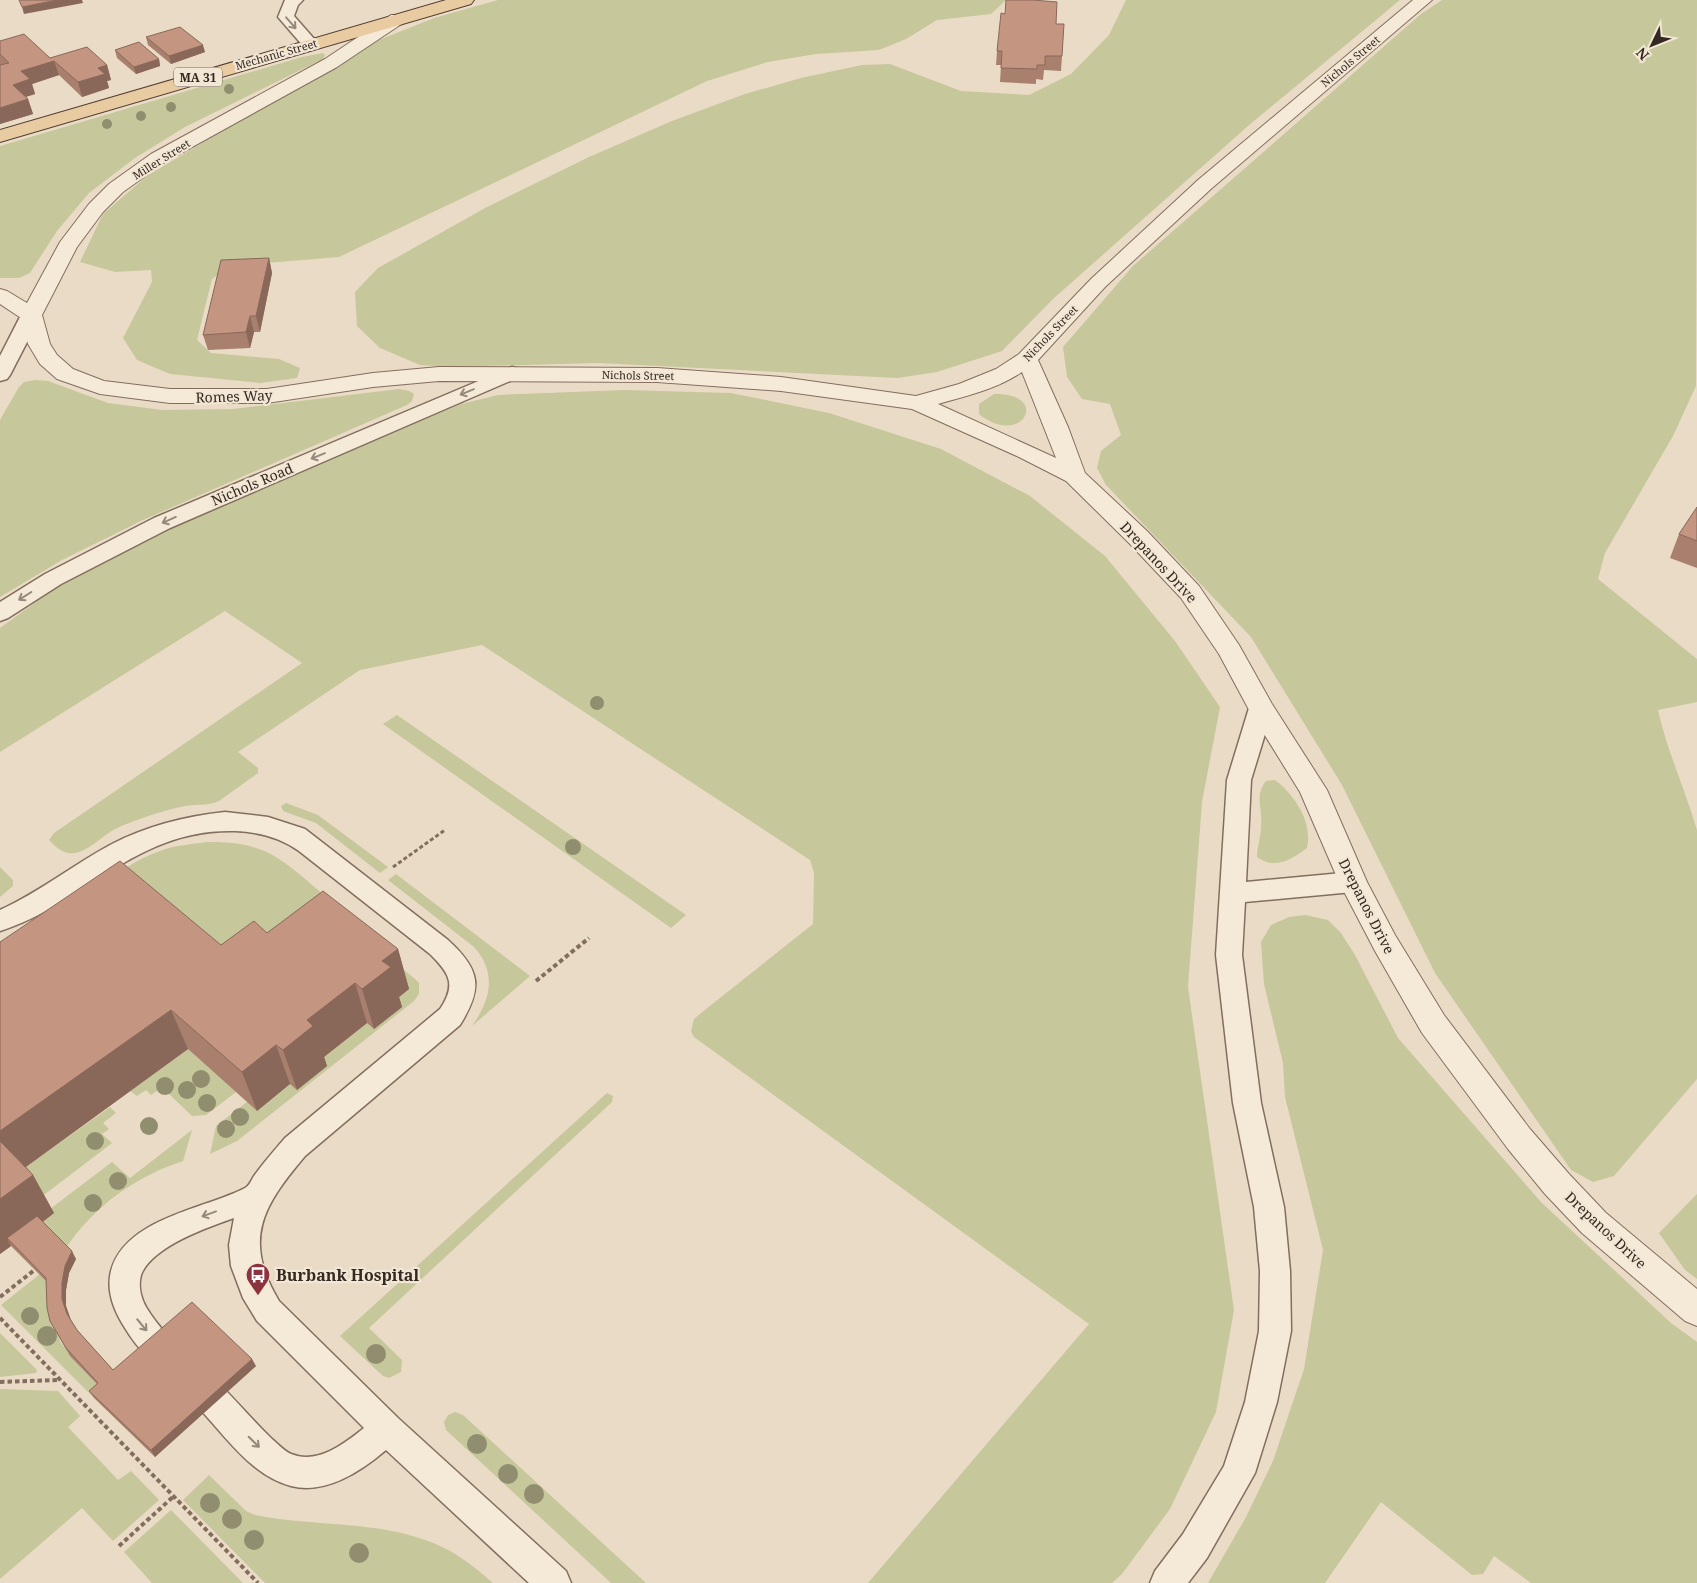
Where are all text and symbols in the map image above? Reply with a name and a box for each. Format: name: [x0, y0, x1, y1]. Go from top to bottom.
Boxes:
one-way arrow: [286, 17, 297, 30]
north arrow: [1627, 20, 1677, 70]
street label: Nichols Street: [1317, 32, 1383, 90]
street label: Mechanic Street: [233, 35, 319, 73]
text: N: [1631, 44, 1653, 65]
road number: MA 31: [174, 68, 222, 86]
street label: Miller Street: [129, 135, 193, 183]
street label: Nichols Street: [1019, 302, 1081, 364]
street label: Nichols Street: [602, 367, 675, 383]
street label: Romes Way: [195, 385, 273, 407]
one-way arrow: [460, 388, 475, 397]
one-way arrow: [311, 452, 326, 461]
street label: Nichols Road: [208, 458, 296, 510]
one-way arrow: [162, 516, 177, 526]
street label: Drepanos Drive: [1116, 517, 1202, 607]
one-way arrow: [19, 592, 33, 602]
street label: Drepanos Drive: [1335, 855, 1399, 957]
street label: Drepanos Drive: [1561, 1187, 1651, 1273]
one-way arrow: [201, 1210, 217, 1220]
bus stop icon: Burbank Hospital: [245, 1262, 271, 1296]
place label: Burbank Hospital: [276, 1264, 419, 1286]
one-way arrow: [136, 1318, 147, 1331]
one-way arrow: [248, 1436, 260, 1448]

